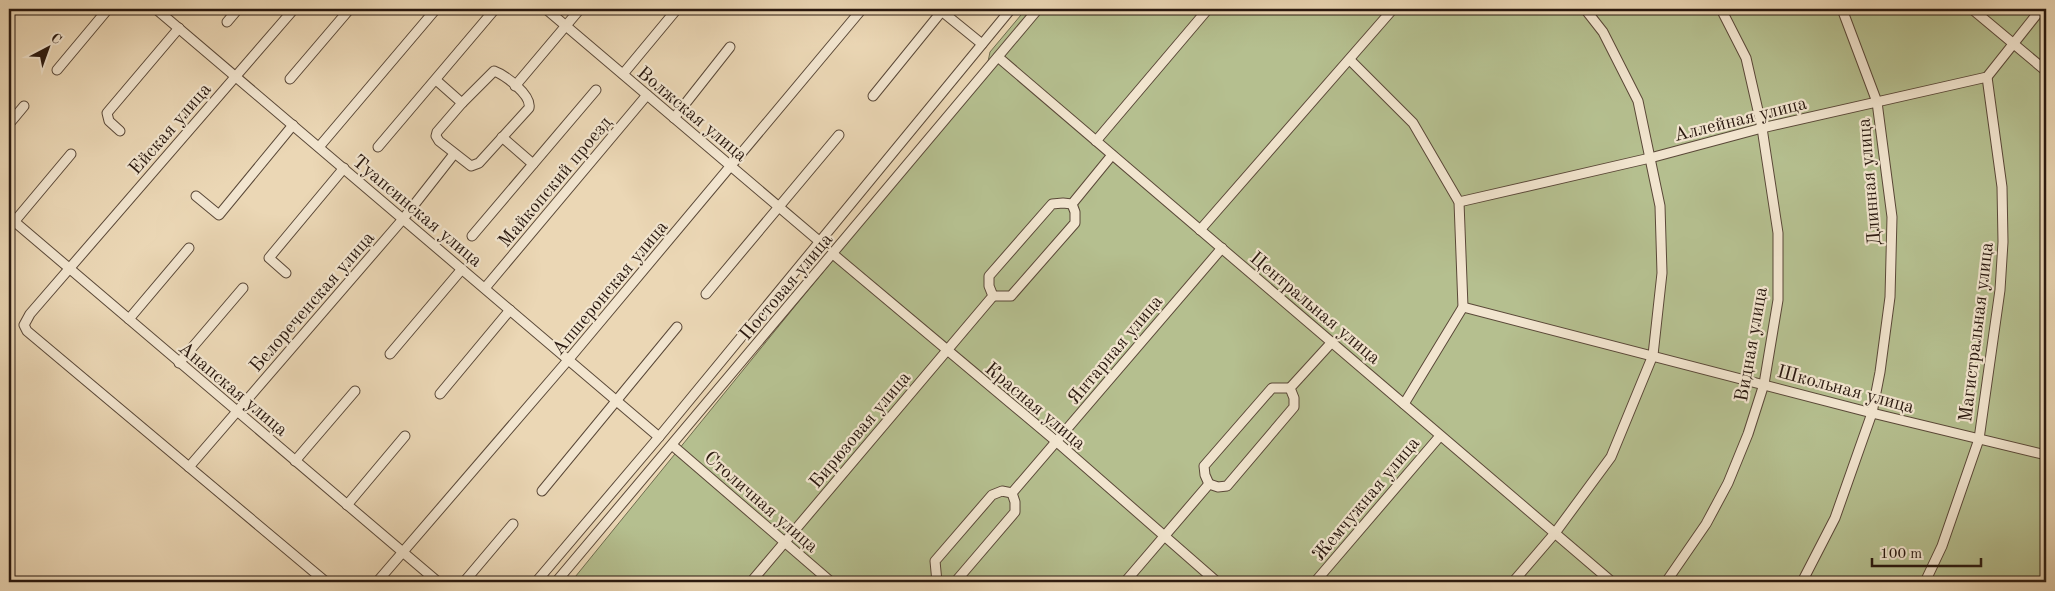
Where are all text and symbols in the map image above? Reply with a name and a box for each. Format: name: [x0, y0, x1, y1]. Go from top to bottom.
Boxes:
north arrow: [22, 22, 72, 72]
text: С: [48, 31, 64, 47]
street label: Волжская улица: [633, 64, 750, 167]
street label: Ейская улица: [126, 80, 216, 179]
street label: Аллейная улица: [1672, 95, 1810, 146]
street label: Майкопский проезд: [496, 113, 616, 252]
street label: Длинная улица: [1855, 117, 1886, 246]
street label: Туапсинская улица: [348, 152, 485, 272]
street label: Апшеронская улица: [549, 217, 673, 359]
street label: Белореченская улица: [247, 228, 379, 377]
street label: Постовая улица: [737, 230, 837, 345]
street label: Магистральная улица: [1957, 241, 1998, 423]
street label: Центральная улица: [1246, 249, 1384, 369]
street label: Видная улица: [1733, 285, 1772, 403]
street label: Янтарная улица: [1065, 292, 1167, 409]
street label: Анапская улица: [174, 339, 291, 441]
street label: Красная улица: [980, 359, 1089, 455]
street label: Школьная улица: [1775, 363, 1916, 418]
street label: Бирюзовая улица: [807, 368, 916, 493]
street label: Жемчужная улица: [1310, 434, 1424, 565]
street label: Столичная улица: [700, 448, 821, 558]
scale bar: [1872, 536, 1981, 568]
text: 100 m: [1880, 547, 1922, 562]

